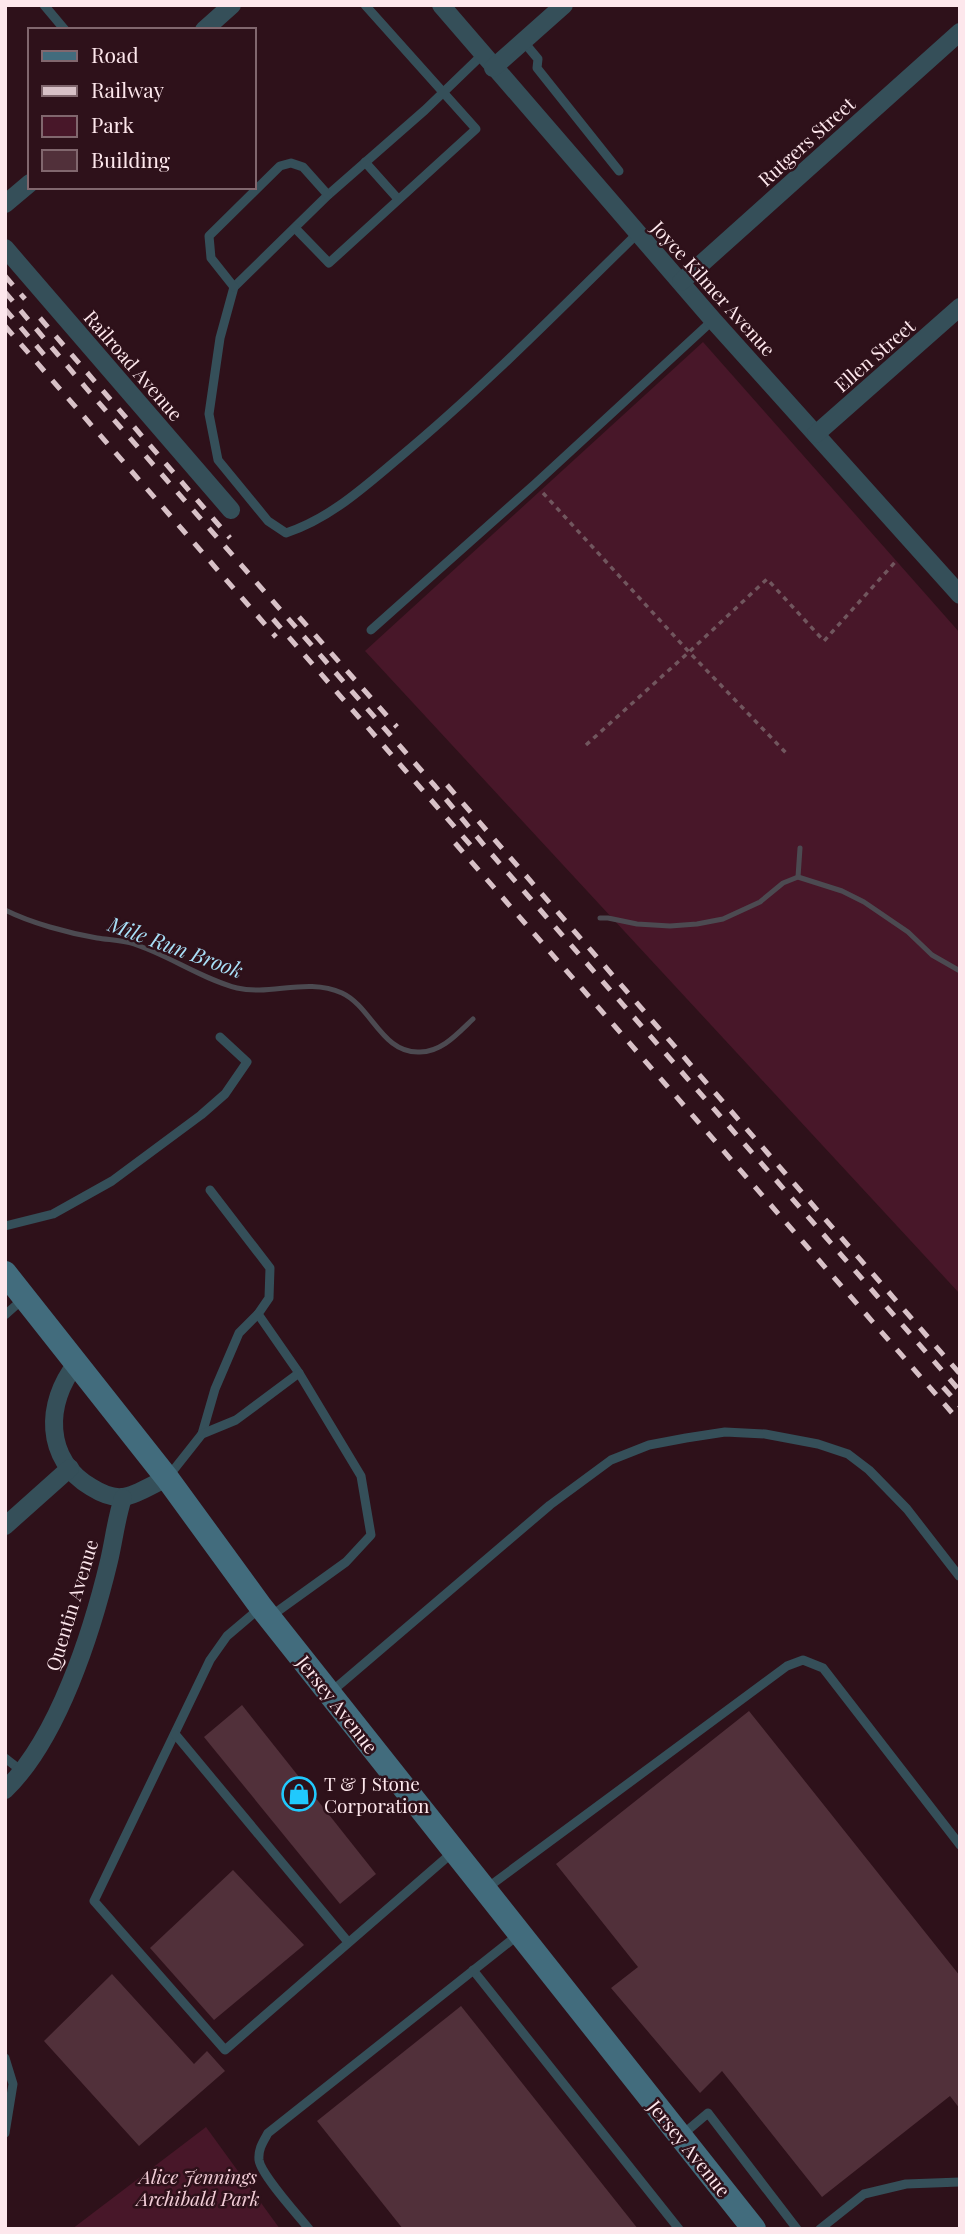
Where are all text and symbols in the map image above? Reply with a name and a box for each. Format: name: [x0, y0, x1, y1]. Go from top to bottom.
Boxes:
legend: [28, 28, 256, 189]
text: Road: [91, 40, 139, 68]
text: Railway: [91, 75, 165, 103]
street label: Rutgers Street: [752, 90, 860, 191]
text: Park: [91, 110, 135, 138]
text: Building: [91, 145, 170, 173]
street label: Joyce Kilmer Avenue: [646, 214, 782, 361]
street label: Railroad Avenue: [79, 304, 189, 426]
street label: Ellen Street: [828, 313, 920, 397]
water label: Mile Run Brook: [104, 908, 247, 983]
street label: Quentin Avenue: [39, 1536, 103, 1674]
street label: Jersey Avenue: [291, 1649, 384, 1758]
place label: T & J Stone Corporation: [324, 1770, 430, 1818]
shop icon: T & J Stone Corporation: [280, 1775, 318, 1813]
street label: Jersey Avenue: [642, 2093, 737, 2202]
park label: Alice Jennings Archibald Park: [135, 2163, 260, 2211]

